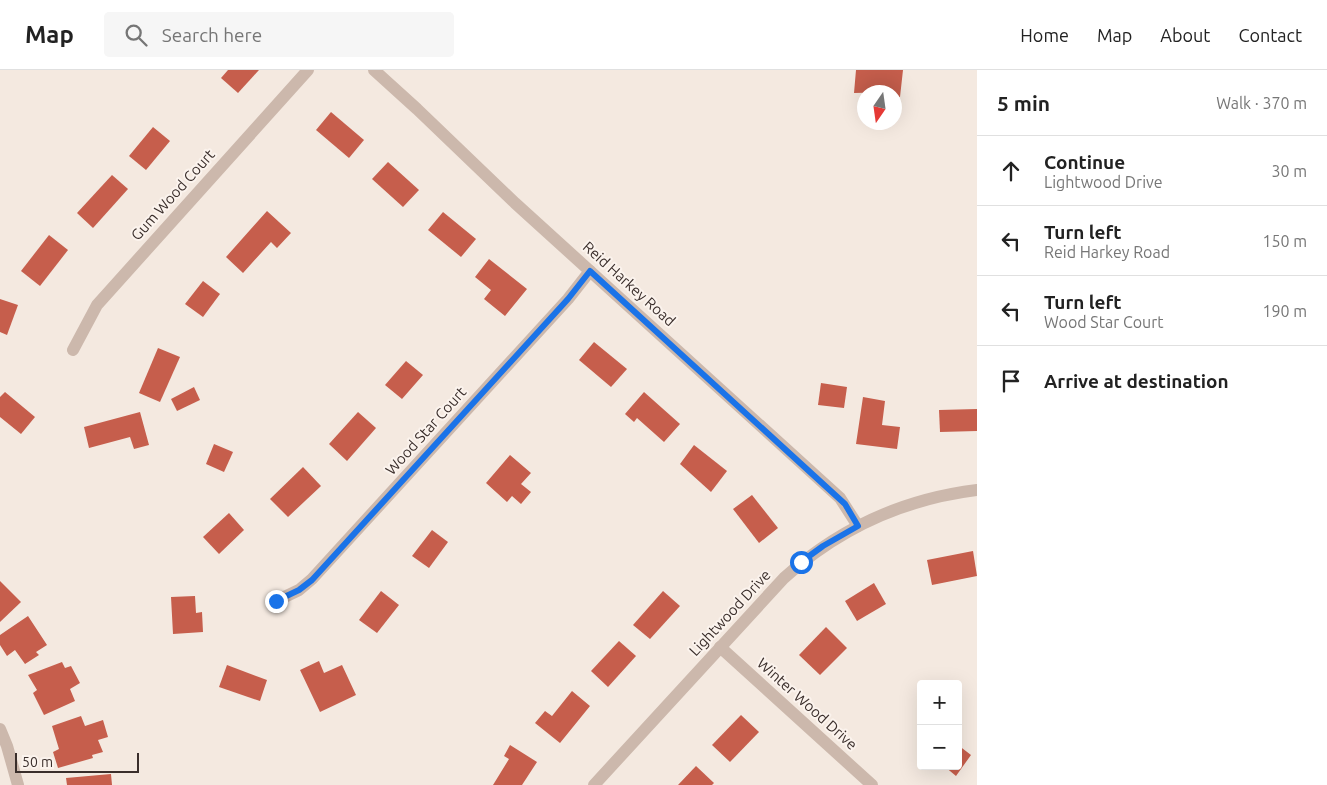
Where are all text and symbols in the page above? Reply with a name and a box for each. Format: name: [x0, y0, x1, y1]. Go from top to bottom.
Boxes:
search box: [104, 12, 454, 57]
text: Map: [25, 21, 74, 48]
icon: search: [122, 21, 150, 49]
text: Search here: [162, 24, 262, 46]
text: Home: [1020, 25, 1069, 45]
text: Map: [1097, 25, 1132, 45]
text: About: [1160, 25, 1210, 45]
text: Contact: [1238, 25, 1302, 45]
north arrow: [857, 85, 902, 130]
text: 5 min: [997, 91, 1050, 115]
text: Walk · 370 m: [1216, 94, 1307, 112]
street label: Gum Wood Court: [127, 146, 218, 244]
text: Continue: [1044, 151, 1125, 173]
icon: ahead: [997, 157, 1025, 185]
text: 30 m: [1271, 162, 1307, 180]
text: Lightwood Drive: [1044, 173, 1163, 191]
text: Turn left: [1044, 221, 1122, 243]
icon: left: [997, 227, 1025, 255]
text: 150 m: [1262, 232, 1307, 250]
street label: Reid Harkey Road: [580, 238, 679, 329]
text: Reid Harkey Road: [1044, 243, 1170, 261]
text: Turn left: [1044, 291, 1122, 313]
icon: left: [997, 297, 1025, 325]
text: 190 m: [1262, 302, 1307, 320]
text: Wood Star Court: [1044, 313, 1164, 331]
icon: arrive: [997, 367, 1025, 395]
text: Arrive at destination: [1044, 370, 1229, 392]
street label: Wood Star Court: [382, 383, 470, 478]
route start: [790, 551, 813, 574]
street label: Lightwood Drive: [685, 566, 774, 659]
route end: [265, 590, 288, 613]
street label: Winter Wood Drive: [754, 654, 861, 753]
map controls: [917, 680, 962, 770]
button: +: [917, 680, 962, 725]
button: −: [917, 725, 962, 770]
scale bar: [15, 750, 139, 773]
text: 50 m: [22, 754, 53, 770]

